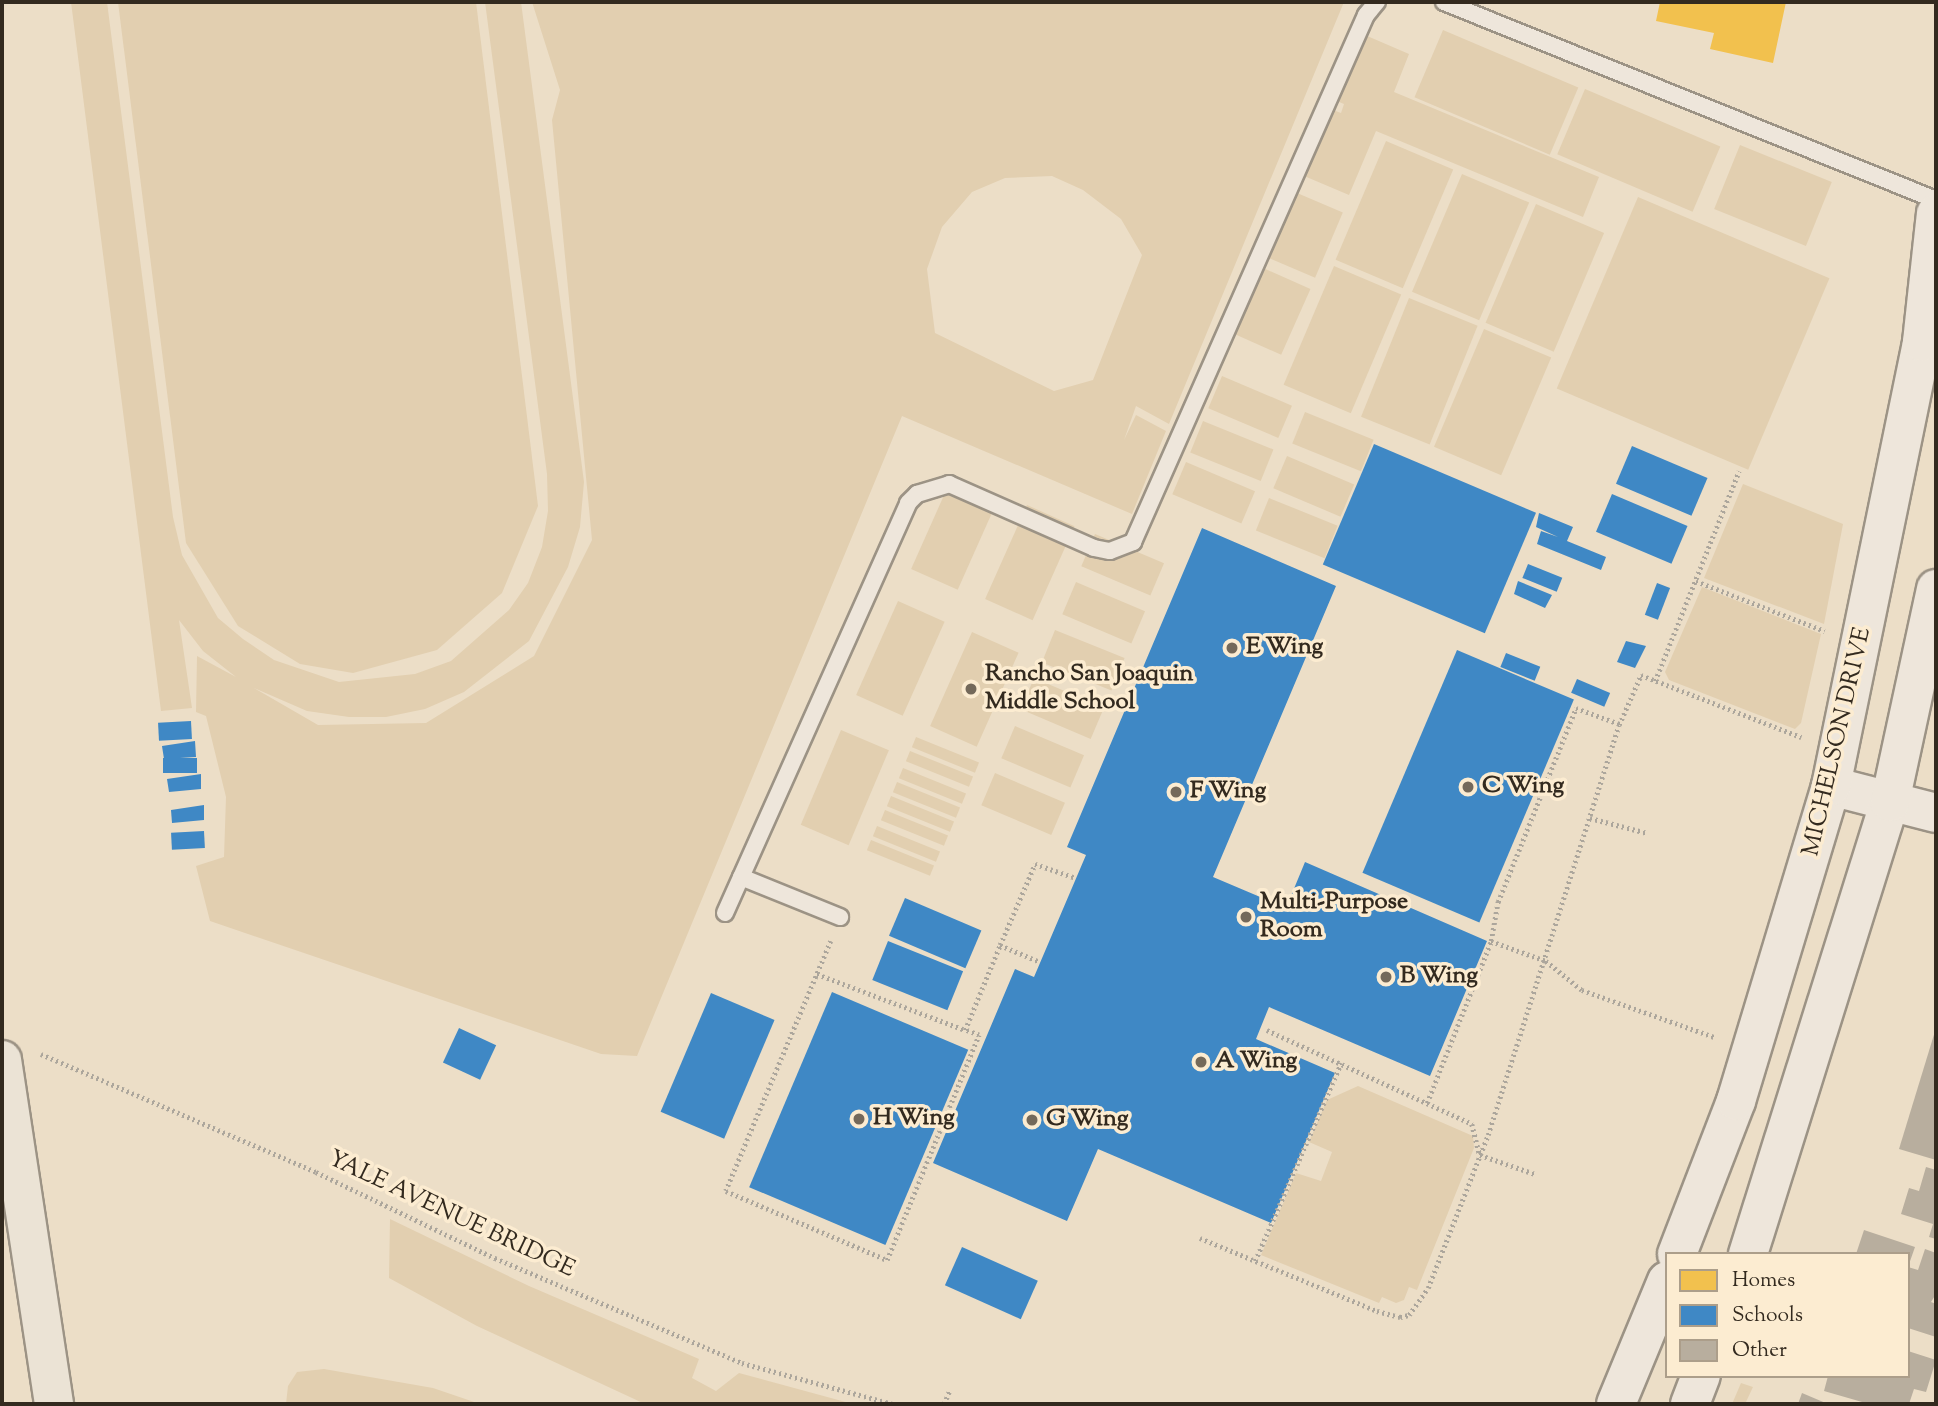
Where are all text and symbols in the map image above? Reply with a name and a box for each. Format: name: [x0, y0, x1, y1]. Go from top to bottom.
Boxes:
street label: MICHELSON DRIVE: [1798, 625, 1878, 859]
place label: E Wing: [1246, 634, 1323, 662]
marker: E Wing: [1224, 640, 1240, 656]
place label: Rancho San Joaquin Middle School: [985, 661, 1194, 717]
marker: Rancho San Joaquin Middle School: [963, 681, 979, 697]
place label: C Wing: [1482, 773, 1564, 801]
place label: F Wing: [1190, 778, 1266, 806]
marker: C Wing: [1460, 779, 1476, 795]
marker: F Wing: [1168, 784, 1184, 800]
place label: Multi-Purpose Room: [1260, 889, 1408, 945]
marker: Multi-Purpose Room: [1238, 909, 1254, 925]
place label: B Wing: [1400, 963, 1478, 991]
marker: B Wing: [1378, 969, 1394, 985]
place label: A Wing: [1215, 1048, 1297, 1076]
marker: A Wing: [1193, 1054, 1209, 1070]
place label: H Wing: [873, 1105, 955, 1133]
place label: G Wing: [1046, 1106, 1128, 1134]
marker: H Wing: [851, 1111, 867, 1127]
marker: G Wing: [1024, 1112, 1040, 1128]
street label: YALE AVENUE BRIDGE: [323, 1145, 579, 1285]
legend: [1665, 1252, 1910, 1378]
text: Homes: [1732, 1266, 1795, 1296]
text: Schools: [1732, 1301, 1803, 1331]
text: Other: [1732, 1336, 1787, 1366]

